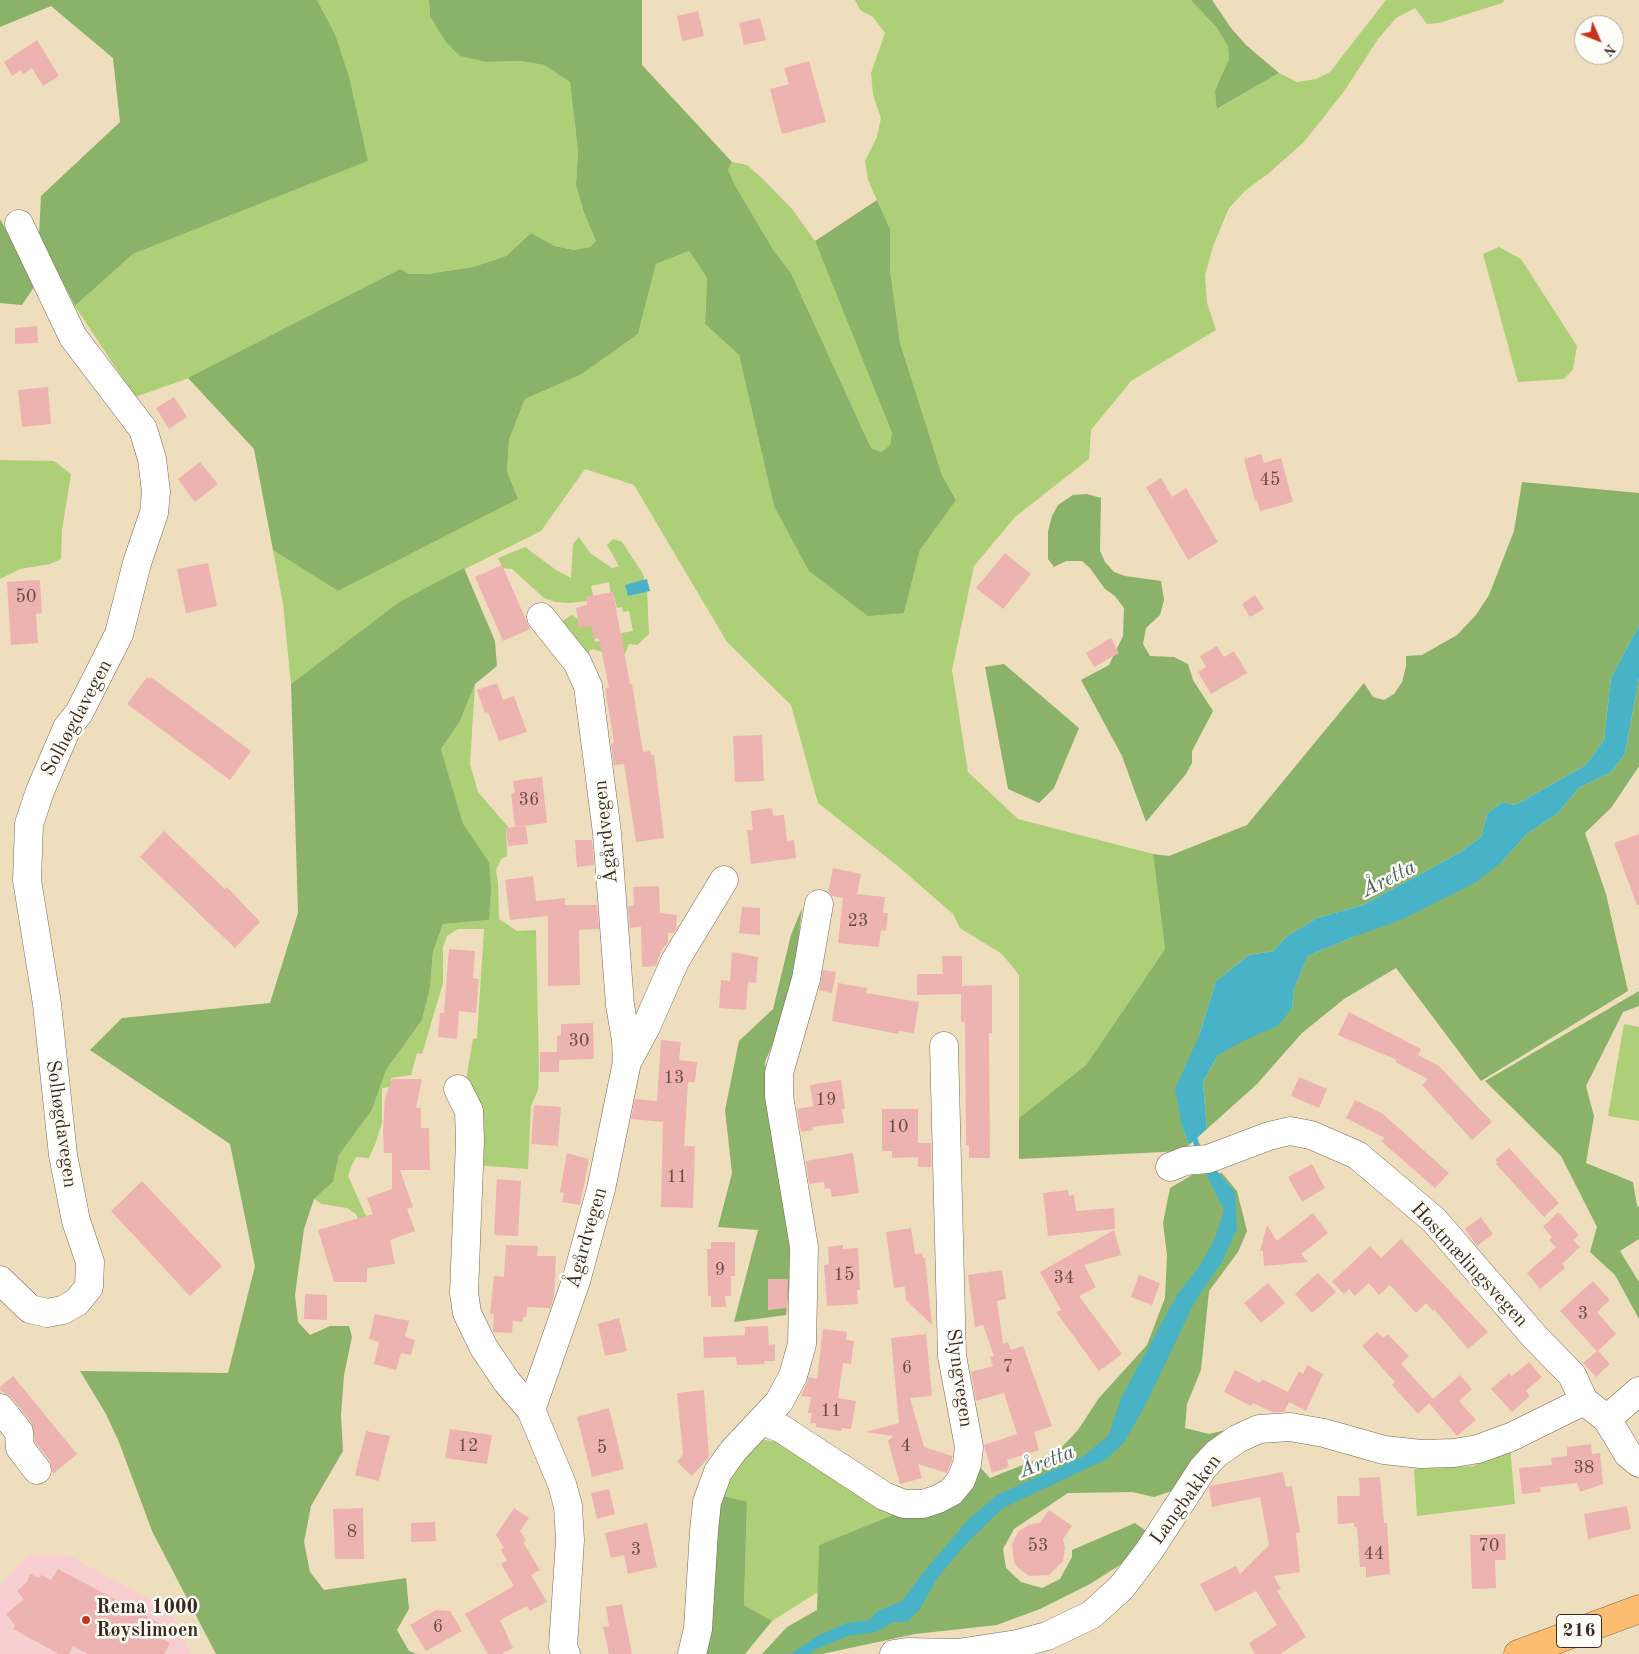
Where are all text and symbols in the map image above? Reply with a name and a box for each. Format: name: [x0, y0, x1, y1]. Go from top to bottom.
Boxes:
north arrow: [1574, 15, 1624, 65]
text: N: [1600, 41, 1618, 58]
house number: 45: [1260, 469, 1280, 491]
house number: 50: [16, 586, 36, 608]
street label: Solhøgdavegen: [36, 656, 118, 780]
street label: Ågårdvegen: [589, 779, 623, 885]
house number: 36: [519, 789, 539, 811]
water label: Åretta: [1358, 855, 1420, 903]
house number: 23: [848, 910, 868, 932]
house number: 30: [569, 1030, 589, 1052]
street label: Solhøgdavegen: [40, 1059, 82, 1189]
house number: 13: [664, 1067, 684, 1089]
house number: 19: [816, 1089, 836, 1111]
house number: 10: [888, 1116, 908, 1138]
house number: 11: [667, 1166, 687, 1188]
street label: Ågårdvegen: [561, 1185, 613, 1291]
street label: Høstmælingsvegen: [1405, 1198, 1533, 1332]
house number: 9: [715, 1259, 725, 1281]
house number: 15: [834, 1264, 854, 1286]
house number: 34: [1054, 1267, 1074, 1289]
house number: 3: [1578, 1303, 1588, 1325]
street label: Slyngvegen: [940, 1327, 978, 1429]
house number: 7: [1003, 1356, 1013, 1378]
house number: 6: [902, 1357, 912, 1379]
house number: 11: [821, 1400, 841, 1422]
house number: 12: [458, 1435, 478, 1457]
house number: 4: [901, 1435, 911, 1457]
house number: 5: [597, 1437, 607, 1459]
water label: Åretta: [1016, 1440, 1078, 1484]
street label: Langbakken: [1145, 1450, 1227, 1550]
house number: 38: [1574, 1457, 1594, 1479]
house number: 8: [347, 1521, 357, 1543]
house number: 53: [1028, 1535, 1048, 1557]
house number: 70: [1479, 1535, 1499, 1557]
house number: 3: [631, 1539, 641, 1561]
house number: 44: [1364, 1543, 1384, 1565]
place label: Rema 1000 Røyslimoen: [96, 1596, 198, 1643]
marker: Rema 1000 Røyslimoen: [80, 1614, 92, 1626]
road number: 216: [1556, 1614, 1602, 1648]
house number: 6: [433, 1616, 443, 1638]

